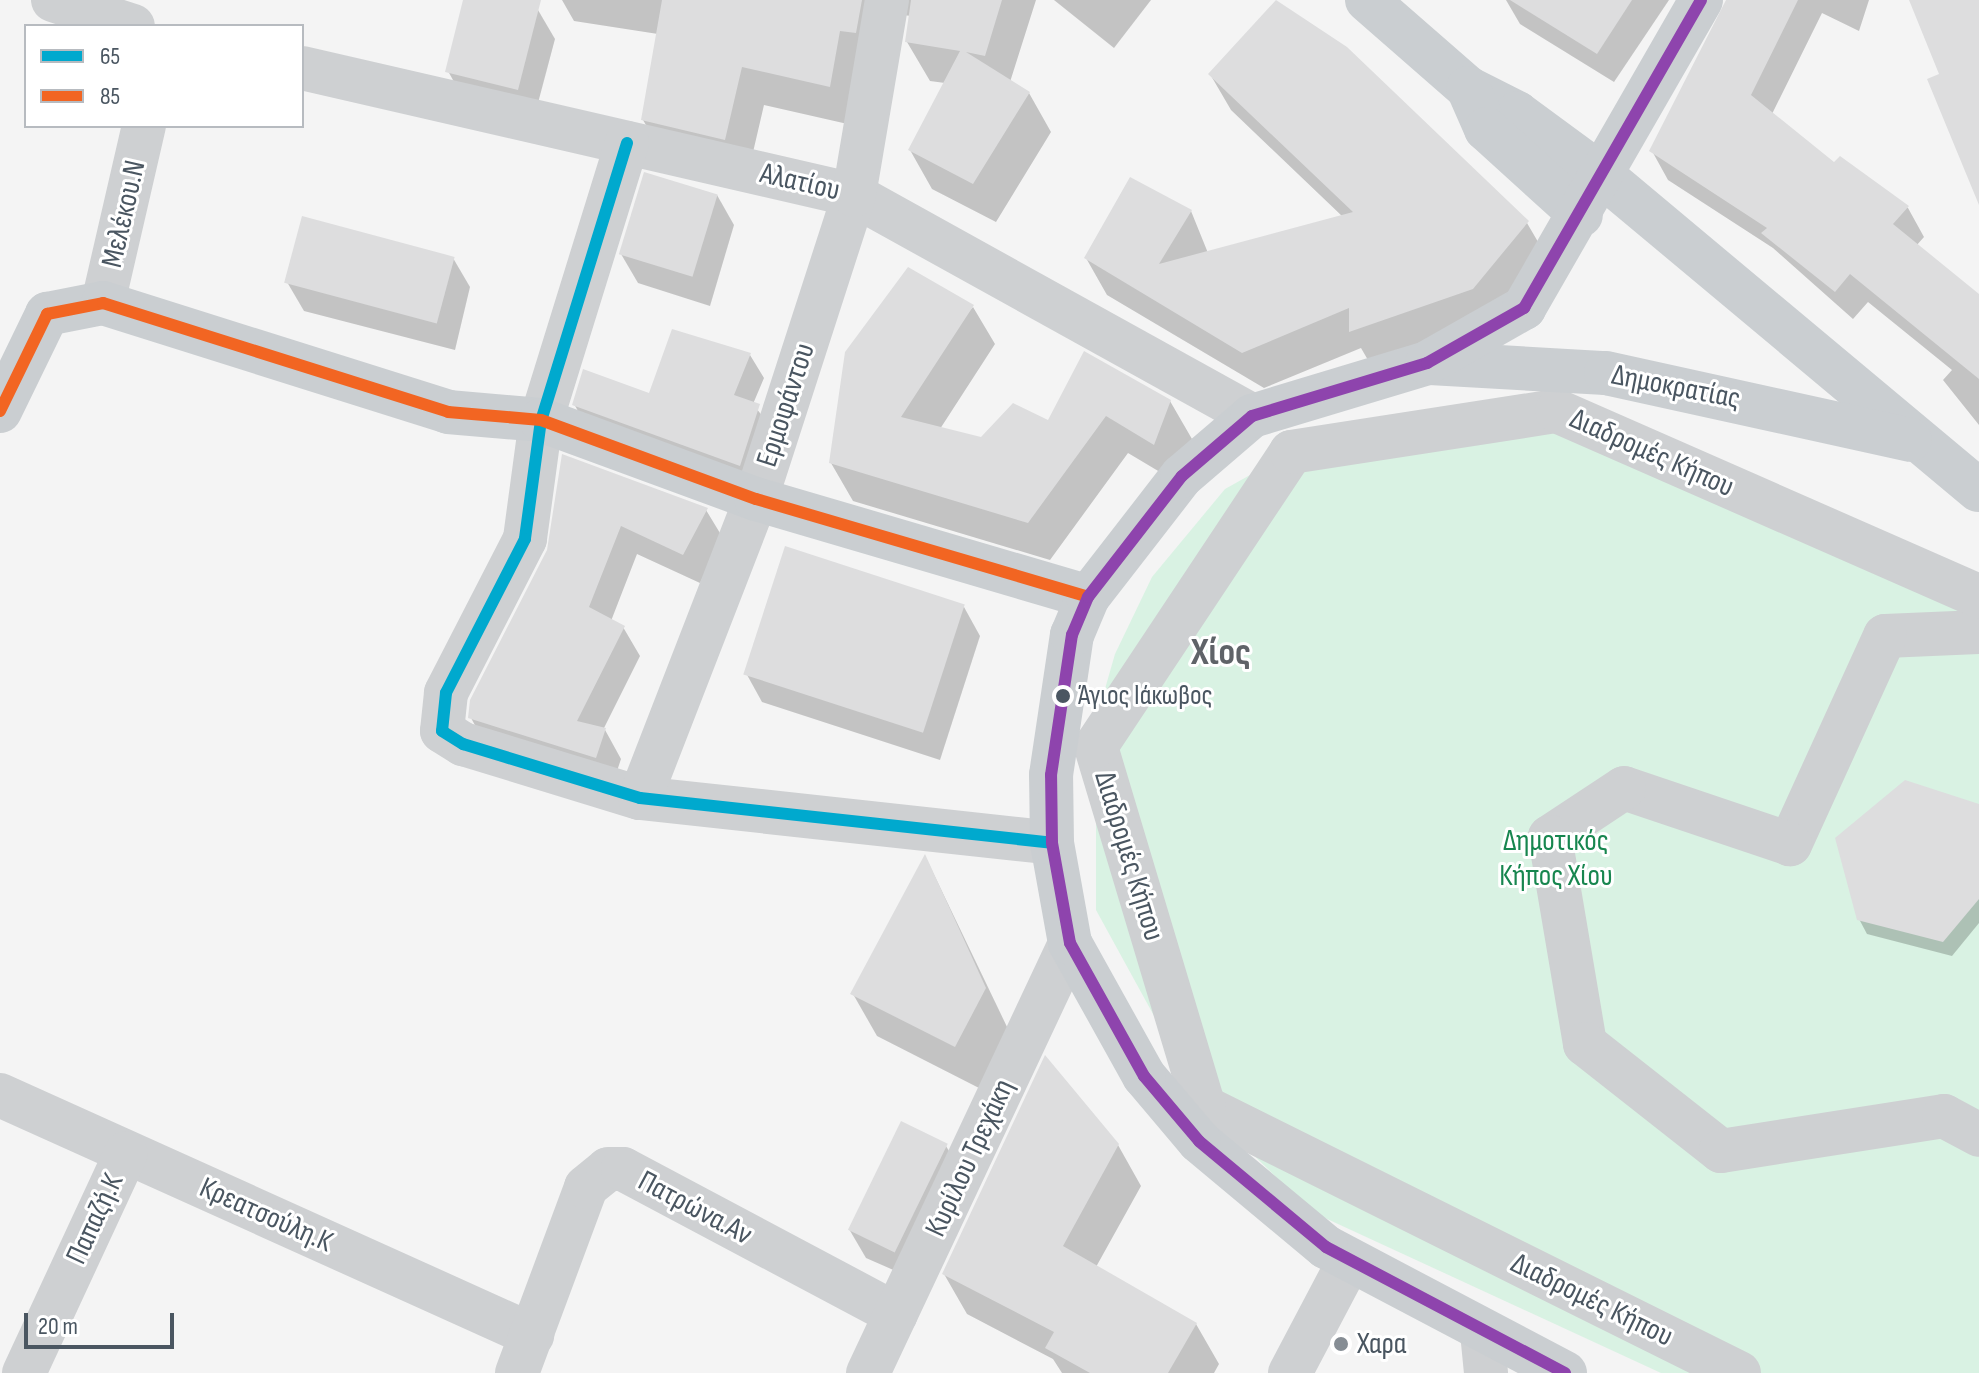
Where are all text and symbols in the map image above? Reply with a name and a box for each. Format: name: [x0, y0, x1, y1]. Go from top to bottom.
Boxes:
legend: [24, 24, 304, 128]
text: 65: [100, 42, 120, 71]
text: 85: [100, 82, 120, 111]
street label: Αλατίου: [757, 155, 843, 209]
street label: Μελέκου.Ν: [94, 157, 154, 271]
street label: Ερμοφάντου: [749, 339, 823, 471]
street label: Δημοκρατίας: [1609, 357, 1743, 417]
street label: Διαδρομές Κήπου: [1565, 401, 1739, 505]
district label: Χίος: [1191, 630, 1251, 676]
place label: Άγιος Ιάκωβος: [1078, 679, 1213, 713]
marker: Άγιος Ιάκωβος: [1055, 688, 1071, 704]
street label: Διαδρομές Κήπου: [1086, 767, 1172, 945]
park label: Δημοτικός Κήπος Χίου: [1499, 823, 1613, 894]
street label: Κυρίλου Τρεχάκη: [918, 1074, 1022, 1242]
street label: Πατρώνα.Αν: [632, 1163, 758, 1253]
street label: Παπαζή.Κ: [58, 1168, 132, 1270]
street label: Κρεατσούλη.Κ: [194, 1170, 338, 1260]
street label: Διαδρομές Κήπου: [1505, 1245, 1679, 1355]
scale bar: [28, 1297, 178, 1347]
text: 20 m: [38, 1312, 78, 1341]
place label: Χαρα: [1357, 1326, 1406, 1362]
marker: Χαρα: [1332, 1335, 1350, 1353]

